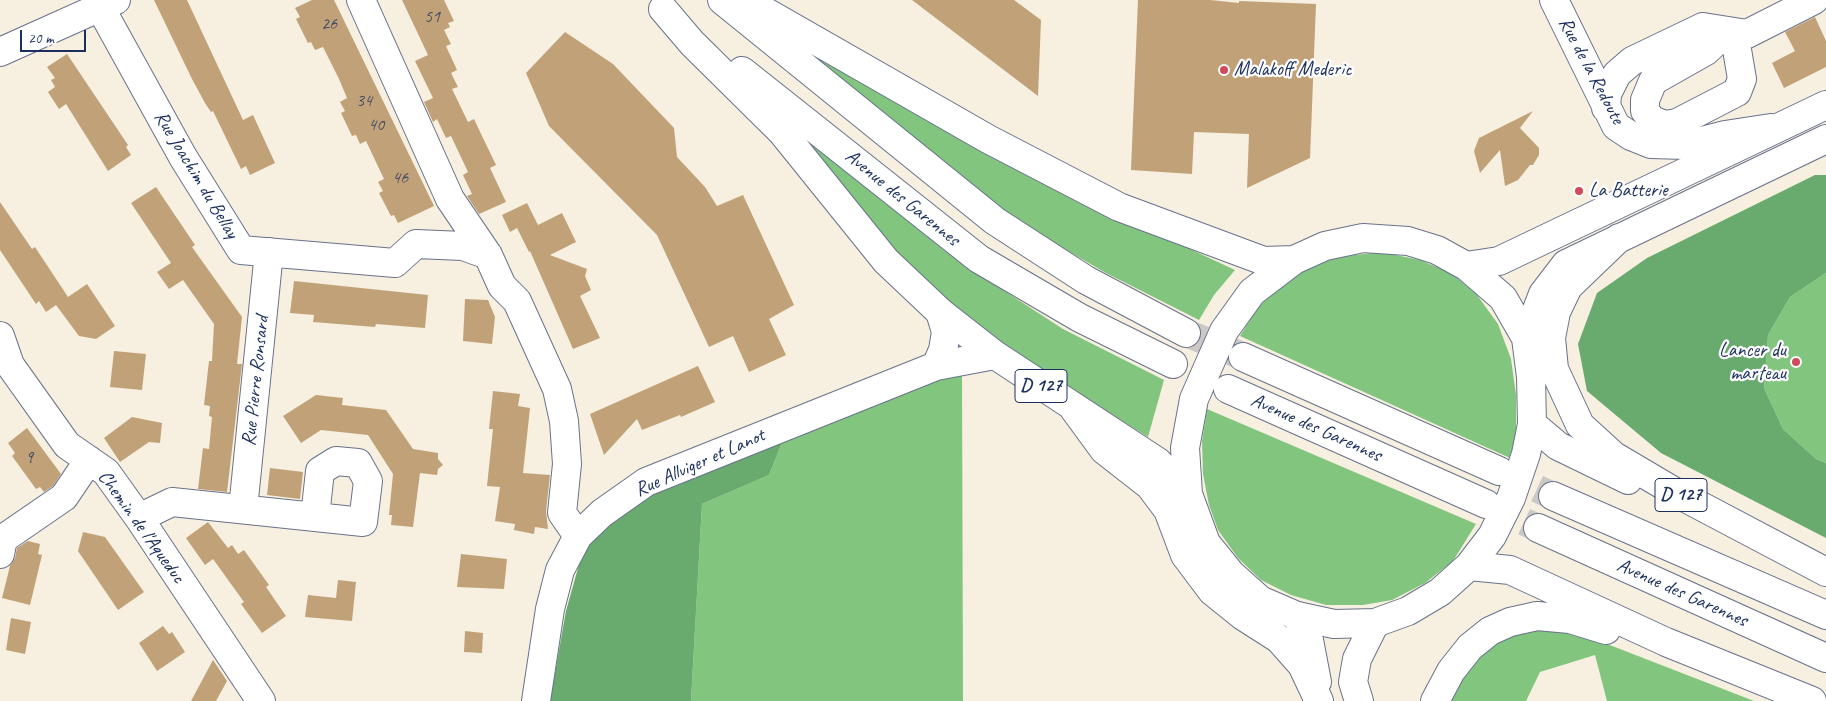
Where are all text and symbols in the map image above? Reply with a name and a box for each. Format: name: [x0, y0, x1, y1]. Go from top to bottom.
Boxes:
house number: 51: [424, 6, 440, 28]
house number: 26: [321, 13, 337, 35]
street label: Rue de la Redoute: [1553, 13, 1629, 129]
scale bar: [22, 20, 89, 52]
text: 20 m: [28, 29, 54, 48]
place label: Malakoff Mederic: [1234, 58, 1351, 82]
marker: Malakoff Mederic: [1218, 64, 1230, 76]
house number: 34: [356, 90, 372, 112]
street label: Rue Joachim du Bellay: [149, 107, 243, 243]
house number: 40: [368, 114, 384, 136]
street label: Avenue des Garennes: [840, 145, 964, 251]
house number: 46: [392, 167, 408, 189]
place label: La Batterie: [1589, 179, 1667, 203]
marker: La Batterie: [1573, 185, 1585, 197]
street label: Rue Pierre Ronsard: [237, 315, 275, 447]
place label: Lancer du marteau: [1719, 339, 1786, 386]
marker: Lancer du marteau: [1790, 356, 1802, 368]
road number: D 127: [1015, 370, 1067, 402]
street label: Avenue des Garennes: [1247, 389, 1385, 467]
street label: Rue Allviger et Lanot: [631, 424, 769, 502]
house number: 9: [25, 447, 33, 469]
street label: Chemin de l'Aqueduc: [92, 466, 190, 588]
road number: D 127: [1655, 478, 1707, 512]
street label: Avenue des Garennes: [1613, 554, 1751, 632]

